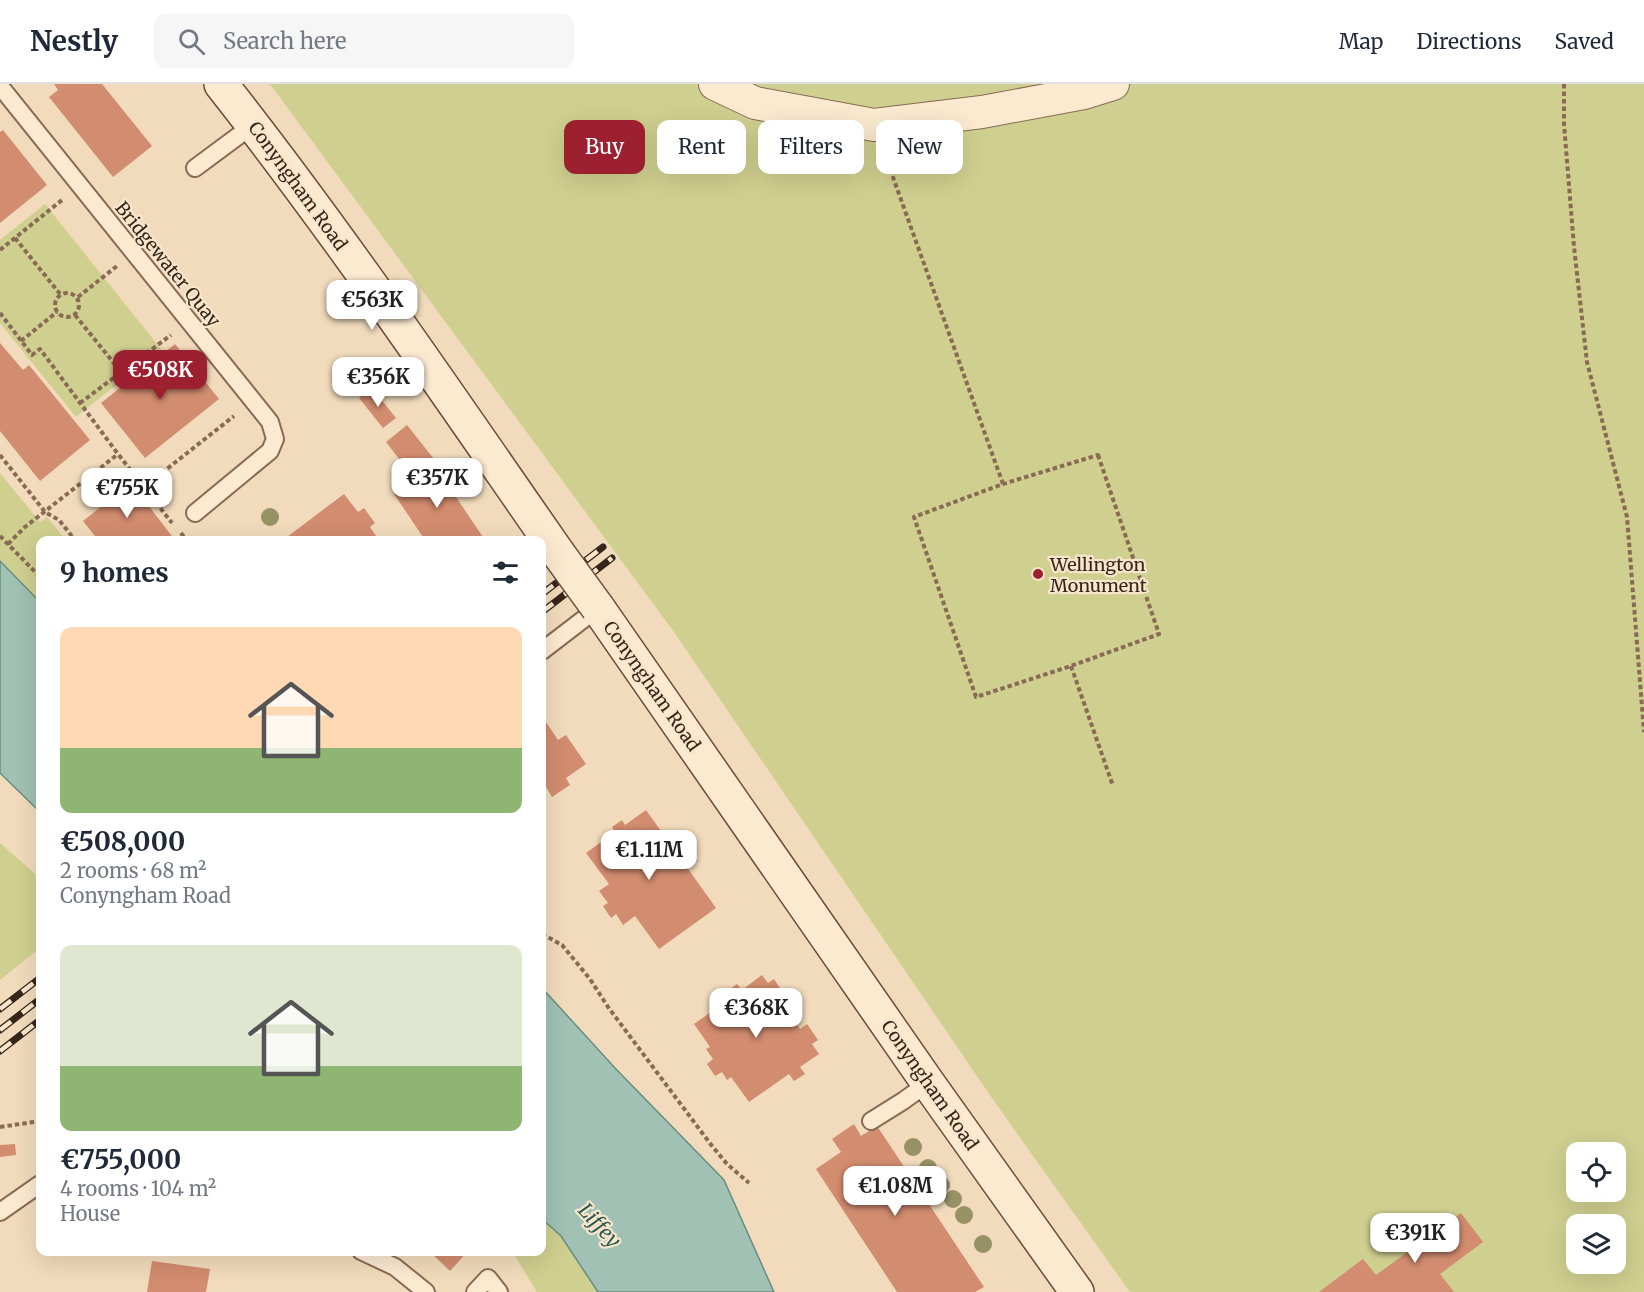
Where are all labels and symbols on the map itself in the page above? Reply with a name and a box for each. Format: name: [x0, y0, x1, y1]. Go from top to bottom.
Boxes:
street label: Conyngham Road: [243, 117, 353, 255]
street label: Bridgewater Quay: [110, 197, 226, 332]
pin: €563K: [330, 280, 414, 331]
pin: €508K: [118, 350, 202, 401]
pin: €356K: [336, 357, 420, 408]
pin: €357K: [395, 458, 479, 509]
pin: €755K: [85, 468, 169, 519]
place label: Wellington Monument: [1049, 553, 1147, 597]
marker: Wellington Monument: [1031, 567, 1045, 581]
street label: Conyngham Road: [598, 616, 706, 756]
pin: €1.11M: [600, 830, 698, 881]
pin: €368K: [714, 988, 798, 1039]
street label: Conyngham Road: [876, 1015, 984, 1155]
pin: €1.08M: [846, 1166, 944, 1217]
water label: Liffey: [573, 1198, 627, 1252]
pin: €391K: [1373, 1213, 1457, 1264]

